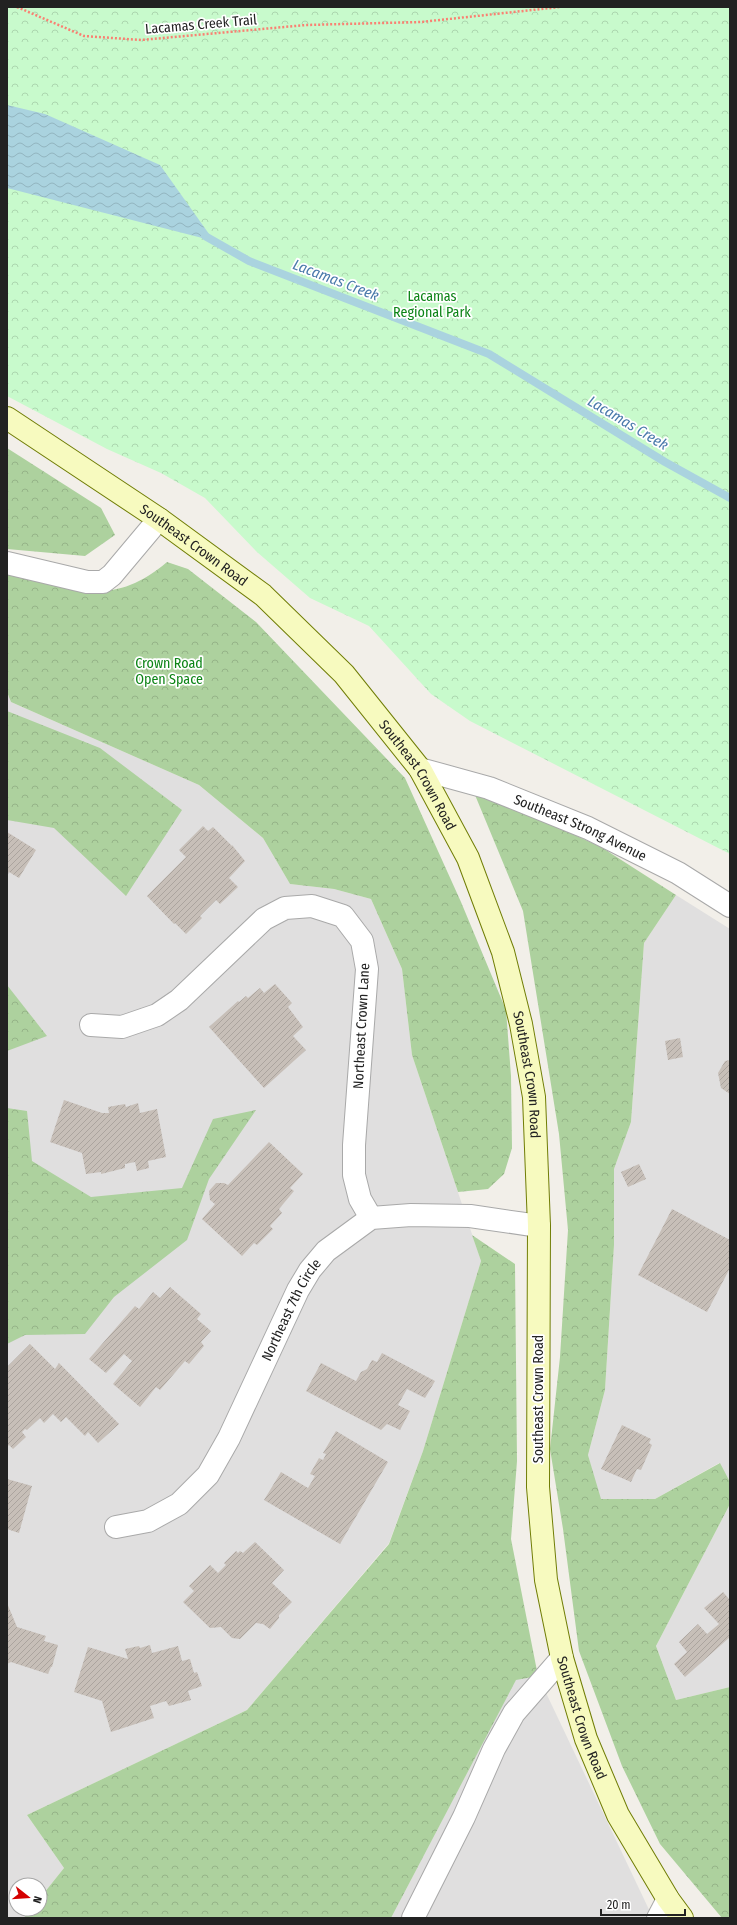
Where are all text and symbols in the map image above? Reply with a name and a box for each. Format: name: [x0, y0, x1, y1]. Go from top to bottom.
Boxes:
street label: Lacamas Creek Trail: [144, 11, 258, 38]
water label: Lacamas Creek: [290, 255, 382, 305]
park label: Lacamas Regional Park: [393, 288, 471, 321]
water label: Lacamas Creek: [584, 392, 672, 454]
street label: Southeast Crown Road: [137, 501, 251, 590]
park label: Crown Road Open Space: [135, 655, 203, 688]
street label: Southeast Crown Road: [375, 717, 459, 833]
street label: Southeast Strong Avenue: [511, 791, 649, 865]
street label: Northeast Crown Lane: [350, 963, 373, 1089]
street label: Southeast Crown Road: [509, 1009, 544, 1139]
street label: Northeast 7th Circle: [258, 1255, 325, 1364]
street label: Southeast Crown Road: [530, 1335, 547, 1463]
street label: Southeast Crown Road: [553, 1654, 610, 1782]
north arrow: [8, 1877, 48, 1917]
scale bar: [601, 1891, 685, 1917]
text: N: [30, 1895, 44, 1905]
text: 20 m: [607, 1898, 631, 1912]

